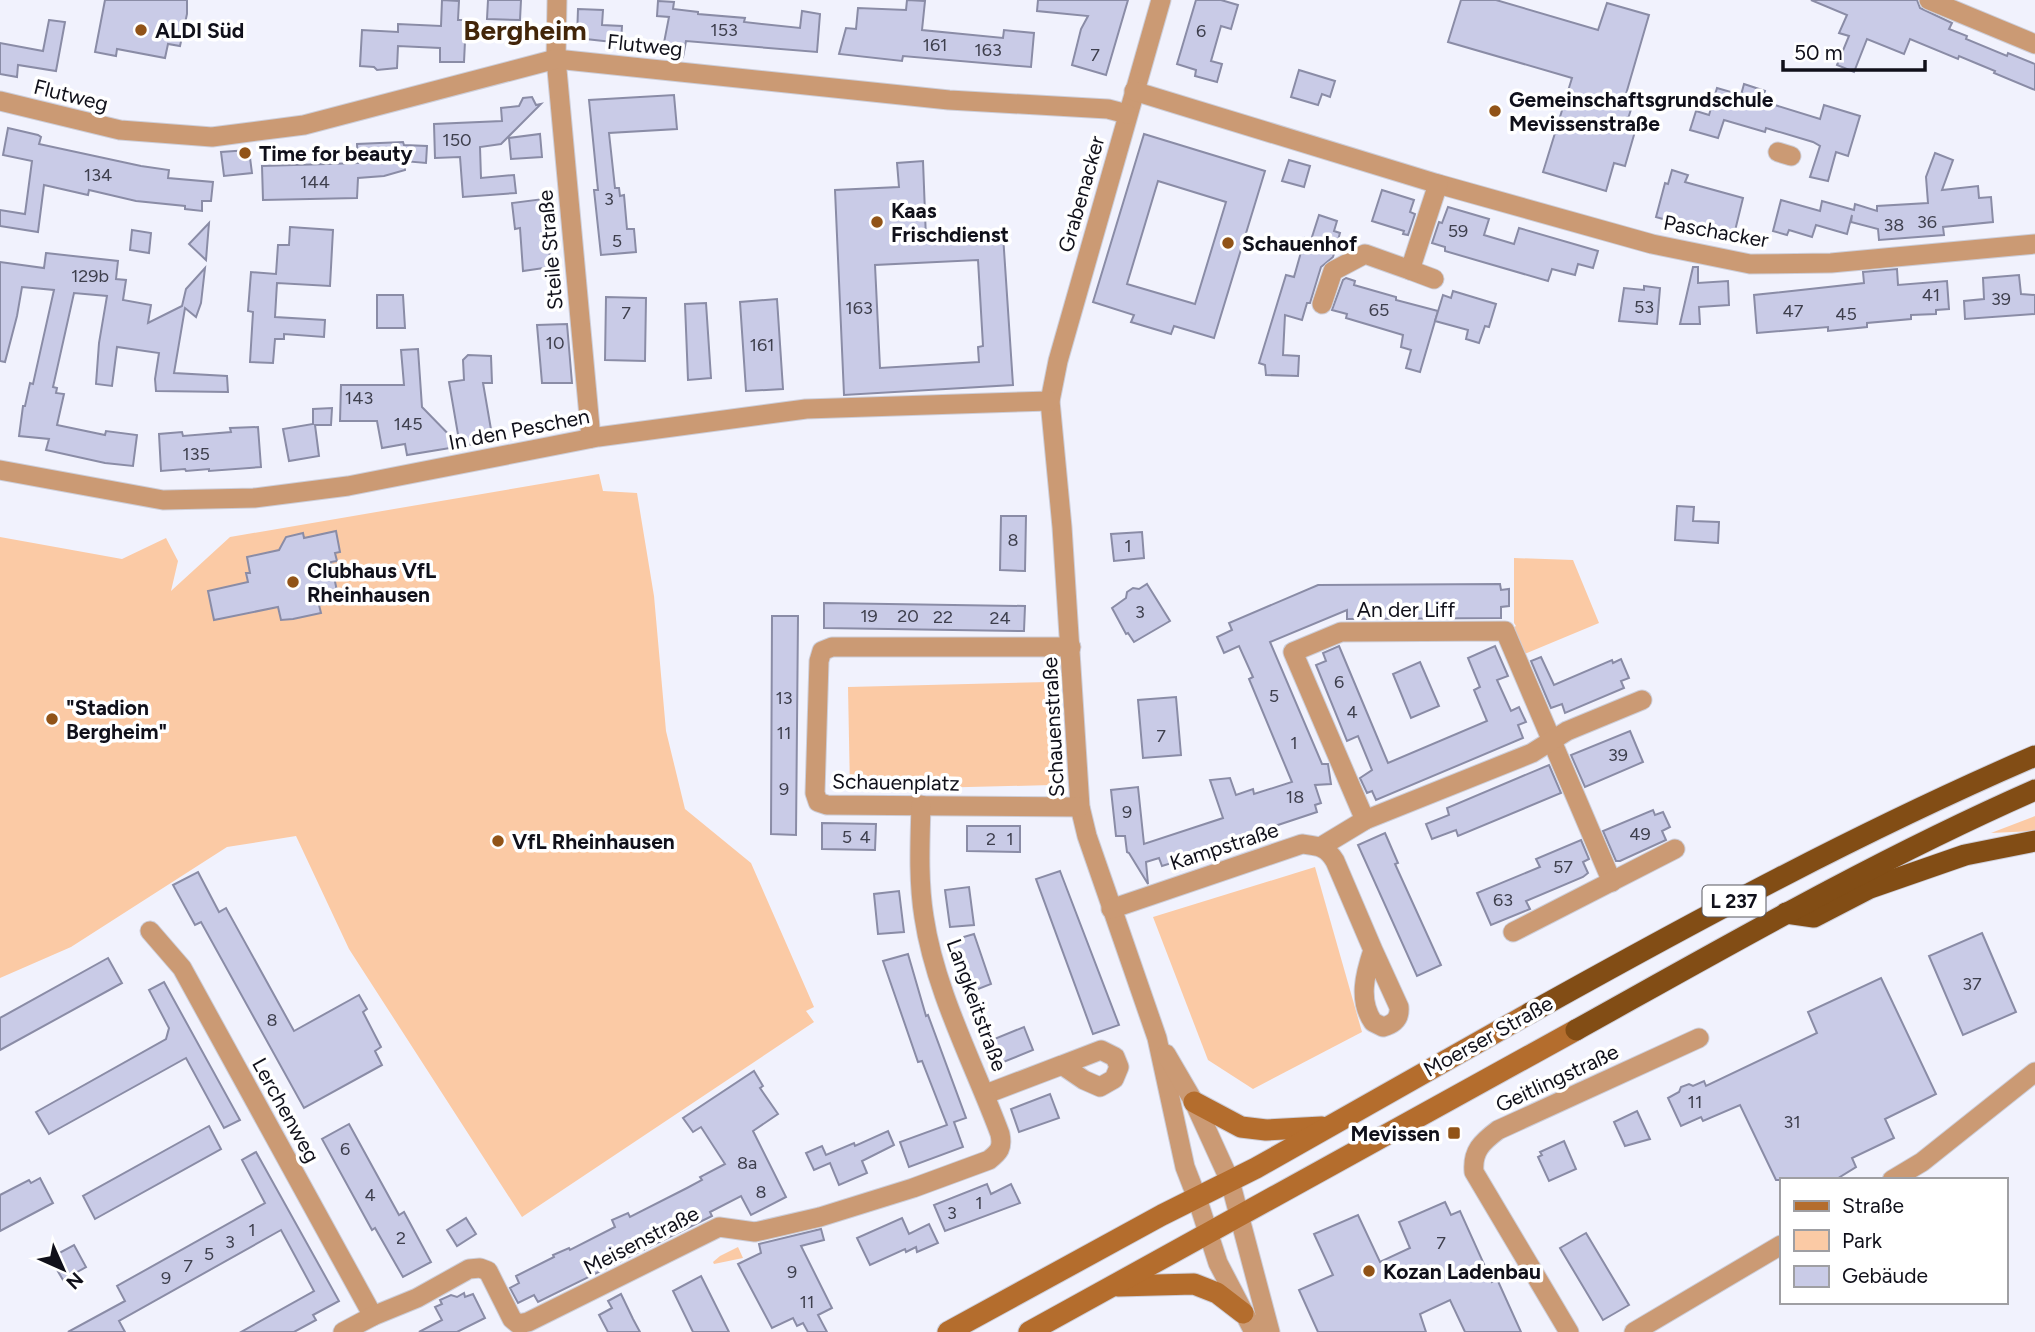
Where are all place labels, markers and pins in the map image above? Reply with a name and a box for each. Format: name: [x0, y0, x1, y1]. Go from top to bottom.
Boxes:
place label: ALDI Süd: [155, 18, 244, 43]
marker: ALDI Süd: [133, 22, 149, 38]
place label: Gemeinschaftsgrundschule Mevissenstraße: [1509, 87, 1774, 136]
marker: Gemeinschaftsgrundschule Mevissenstraße: [1487, 103, 1503, 119]
place label: Time for beauty: [259, 141, 414, 166]
marker: Time for beauty: [237, 145, 253, 161]
place label: Kaas Frischdienst: [891, 198, 1009, 247]
marker: Kaas Frischdienst: [869, 214, 885, 230]
place label: Schauenhof: [1242, 231, 1358, 256]
marker: Schauenhof: [1220, 235, 1236, 251]
place label: Clubhaus VfL Rheinhausen: [307, 558, 436, 607]
marker: Clubhaus VfL Rheinhausen: [285, 574, 301, 590]
place label: "Stadion Bergheim": [66, 695, 167, 744]
marker: "Stadion Bergheim": [44, 711, 60, 727]
place label: VfL Rheinhausen: [512, 829, 675, 854]
marker: VfL Rheinhausen: [490, 833, 506, 849]
place label: Mevissen: [1351, 1121, 1440, 1146]
marker: Mevissen: [1446, 1125, 1462, 1141]
place label: Kozan Ladenbau: [1383, 1259, 1541, 1284]
marker: Kozan Ladenbau: [1361, 1263, 1377, 1279]

